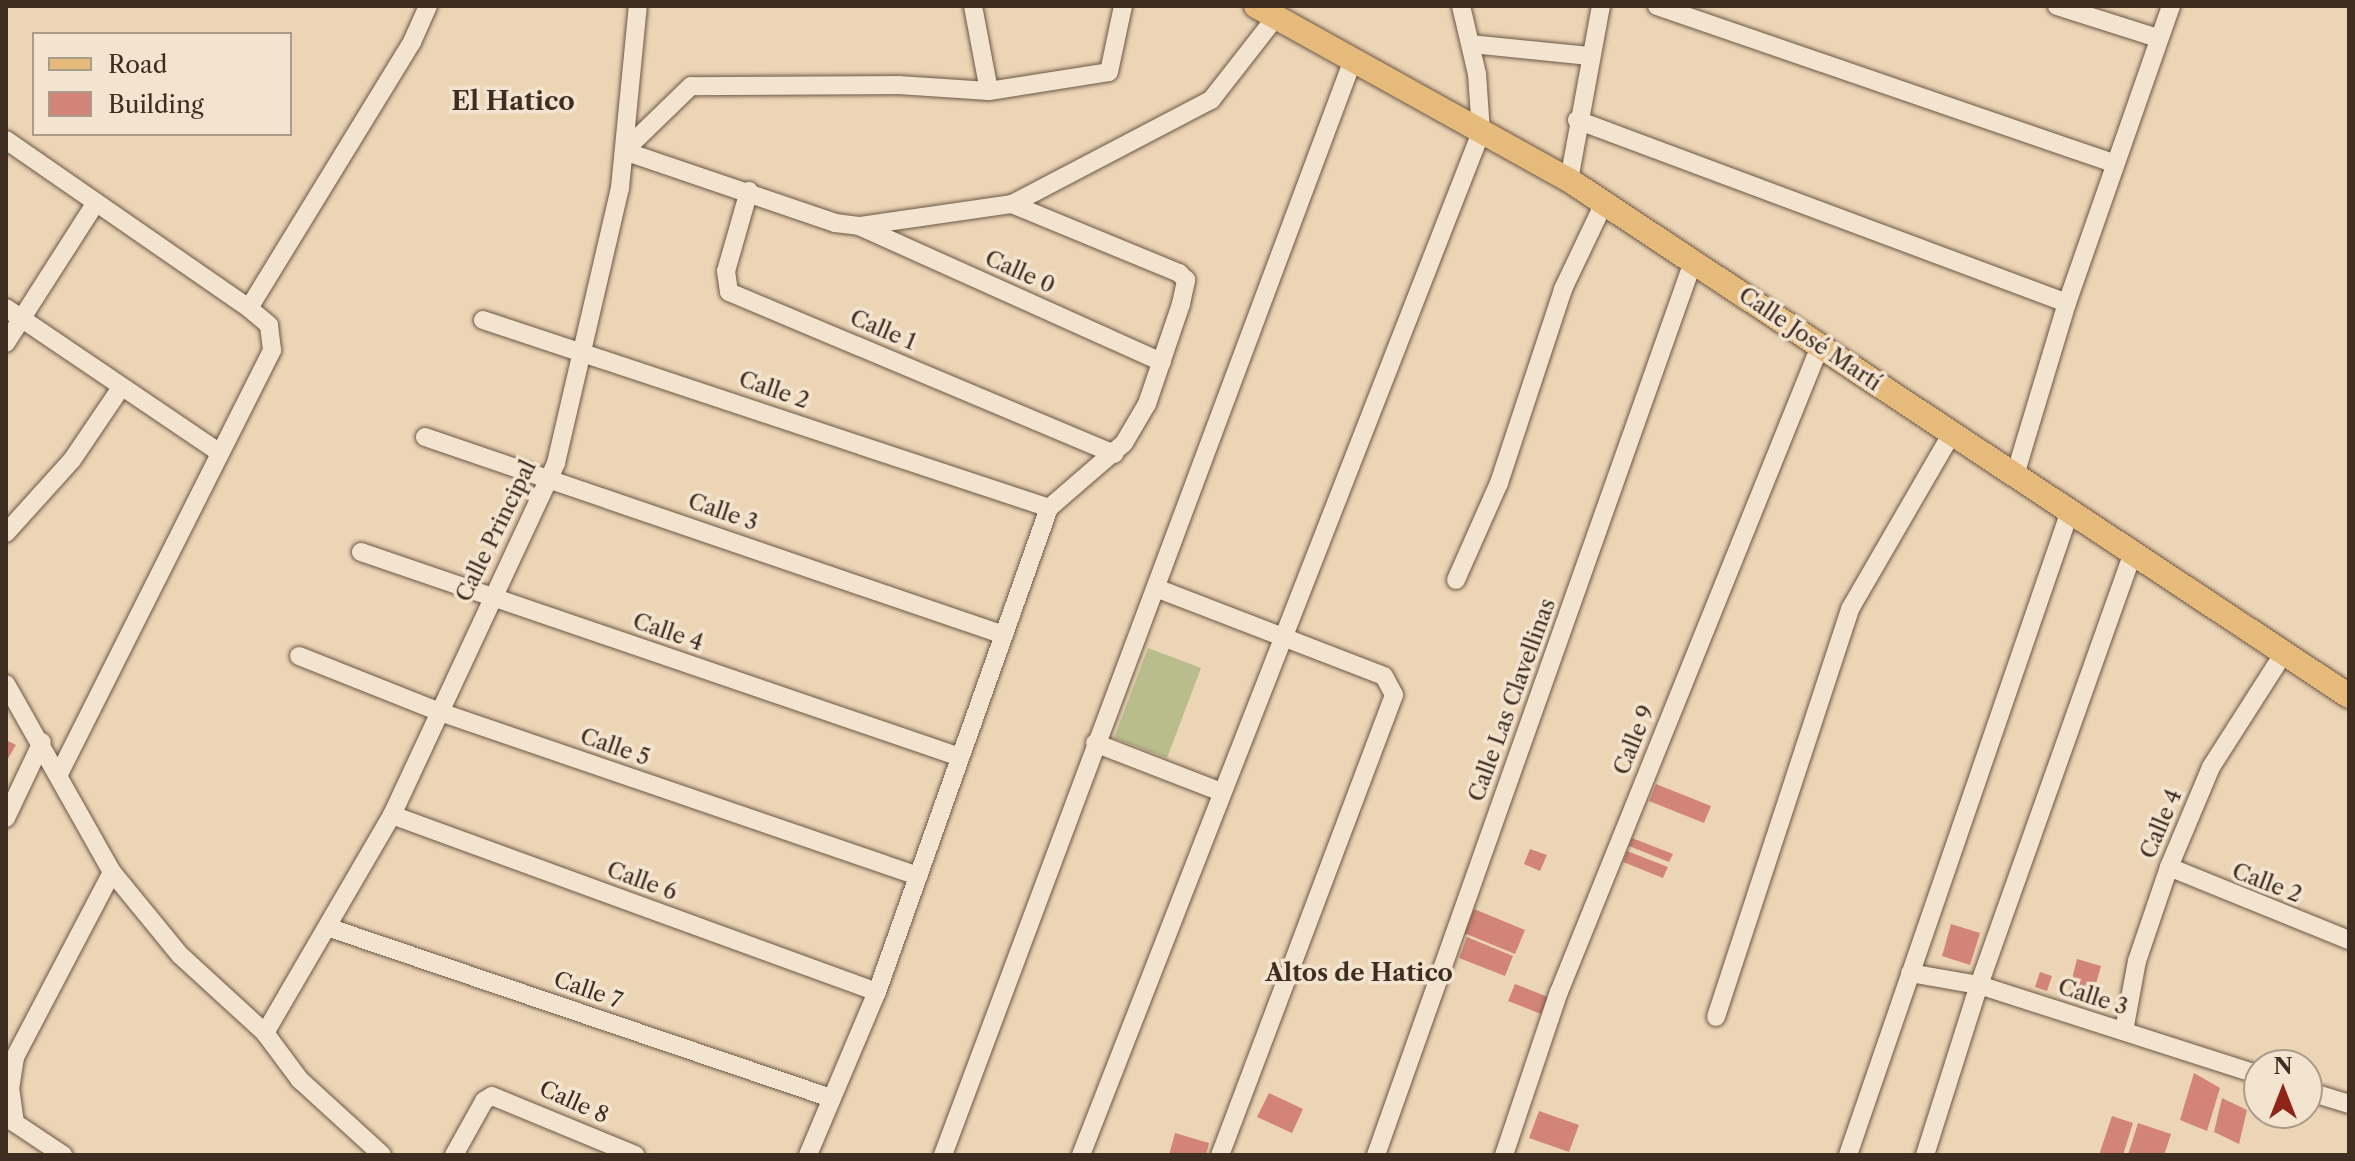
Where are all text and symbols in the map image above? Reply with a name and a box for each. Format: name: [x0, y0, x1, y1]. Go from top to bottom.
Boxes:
legend: [32, 32, 292, 136]
text: Road: [108, 50, 167, 79]
district label: El Hatico: [451, 86, 575, 118]
text: Building: [108, 90, 204, 119]
street label: Calle 0: [981, 245, 1059, 299]
street label: Calle José Martí: [1734, 282, 1886, 396]
street label: Calle 1: [846, 304, 920, 356]
street label: Calle 2: [735, 366, 813, 414]
street label: Calle Principal: [450, 456, 542, 606]
street label: Calle 3: [685, 488, 761, 536]
street label: Calle Las Clavellinas: [1463, 595, 1561, 805]
street label: Calle 4: [629, 608, 707, 656]
street label: Calle 9: [1608, 701, 1660, 779]
street label: Calle 5: [577, 723, 653, 771]
street label: Calle 4: [2135, 785, 2187, 863]
street label: Calle 6: [603, 856, 681, 906]
street label: Calle 2: [2228, 858, 2306, 908]
district label: Altos de Hatico: [1265, 959, 1453, 987]
street label: Calle 7: [550, 966, 626, 1014]
street label: Calle 3: [2055, 973, 2131, 1021]
north arrow: [2243, 1049, 2323, 1129]
text: N: [2273, 1053, 2293, 1080]
street label: Calle 8: [535, 1075, 613, 1129]

